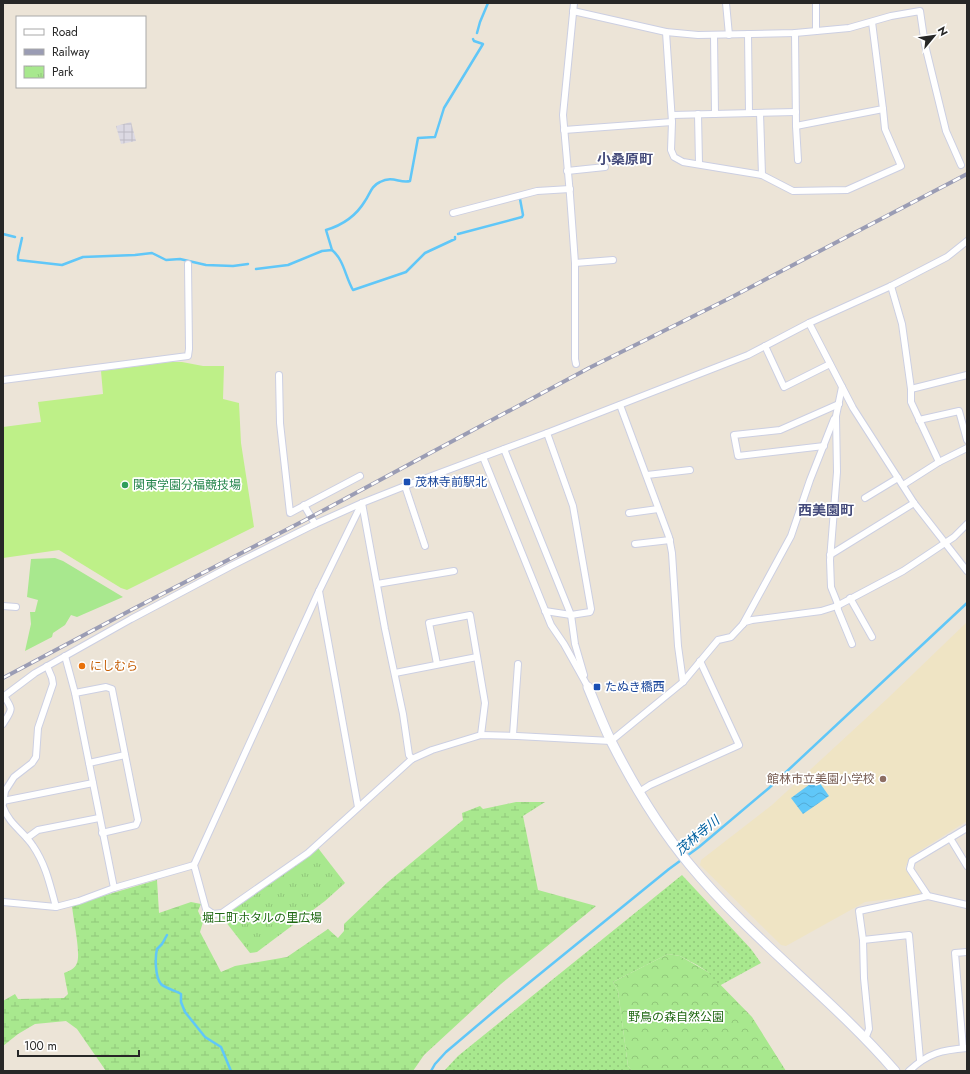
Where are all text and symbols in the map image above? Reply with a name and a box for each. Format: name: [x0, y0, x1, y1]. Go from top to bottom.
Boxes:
legend: [16, 16, 146, 88]
north arrow: [914, 16, 954, 56]
text: Road: [52, 23, 78, 41]
text: N: [934, 23, 952, 39]
text: Railway: [52, 43, 90, 61]
text: Park: [52, 63, 74, 81]
district label: 小桑原町: [597, 149, 653, 169]
place label: 茂林寺前駅北: [415, 473, 487, 491]
place label: 関東学園分福競技場: [133, 476, 241, 494]
marker: 茂林寺前駅北: [402, 477, 412, 487]
marker: 関東学園分福競技場: [120, 480, 130, 490]
district label: 西美園町: [798, 500, 854, 520]
place label: にしむら: [90, 657, 138, 675]
marker: にしむら: [77, 661, 87, 671]
place label: たぬき橋西: [605, 678, 665, 696]
marker: たぬき橋西: [592, 682, 602, 692]
place label: 館林市立美園小学校: [767, 770, 875, 788]
marker: 館林市立美園小学校: [878, 774, 888, 784]
water label: 茂林寺川: [671, 810, 725, 859]
park label: 堀工町ホタルの里広場: [202, 909, 322, 927]
park label: 野鳥の森自然公園: [628, 1008, 724, 1026]
scale bar: [18, 1032, 139, 1058]
text: 100 m: [24, 1037, 57, 1055]

